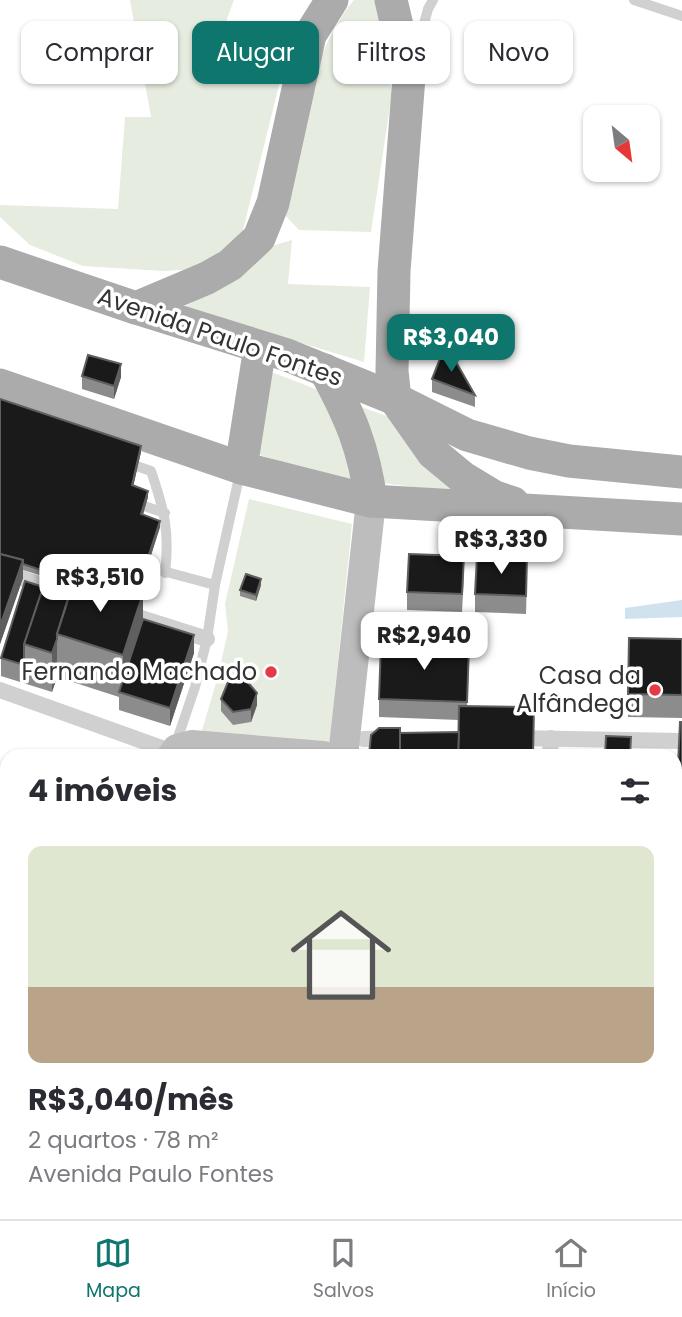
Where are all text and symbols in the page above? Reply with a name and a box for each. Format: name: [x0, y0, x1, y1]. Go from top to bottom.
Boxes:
chip: Comprar: [21, 21, 178, 84]
chip: Alugar: [192, 21, 319, 84]
chip: Filtros: [333, 21, 450, 84]
chip: Novo: [464, 21, 573, 84]
north arrow: [583, 105, 660, 182]
map controls: [583, 105, 660, 182]
street label: Avenida Paulo Fontes: [93, 279, 347, 394]
pin: R$3,040: [386, 314, 516, 374]
text: R$3,040: [403, 321, 499, 353]
pin: R$3,330: [436, 516, 566, 576]
text: R$3,330: [454, 523, 548, 555]
pin: R$3,510: [35, 554, 165, 614]
text: R$3,510: [55, 561, 145, 593]
pin: R$2,940: [359, 612, 489, 672]
text: R$2,940: [377, 619, 471, 651]
place label: Fernando Machado: [22, 655, 257, 688]
place label: Casa da Alfândega: [516, 659, 641, 720]
marker: Fernando Machado: [263, 664, 279, 680]
marker: Casa da Alfândega: [647, 682, 663, 698]
text: 4 imóveis: [28, 769, 177, 812]
icon: filters: [616, 772, 654, 810]
icon: home: [278, 892, 404, 1018]
text: R$3,040/mês: [28, 1078, 234, 1121]
text: 2 quartos · 78 m²: [28, 1124, 219, 1156]
text: Avenida Paulo Fontes: [28, 1158, 274, 1190]
tab: Mapa: [86, 1234, 141, 1305]
tab: Salvos: [313, 1234, 374, 1305]
tab: Início: [546, 1234, 596, 1305]

